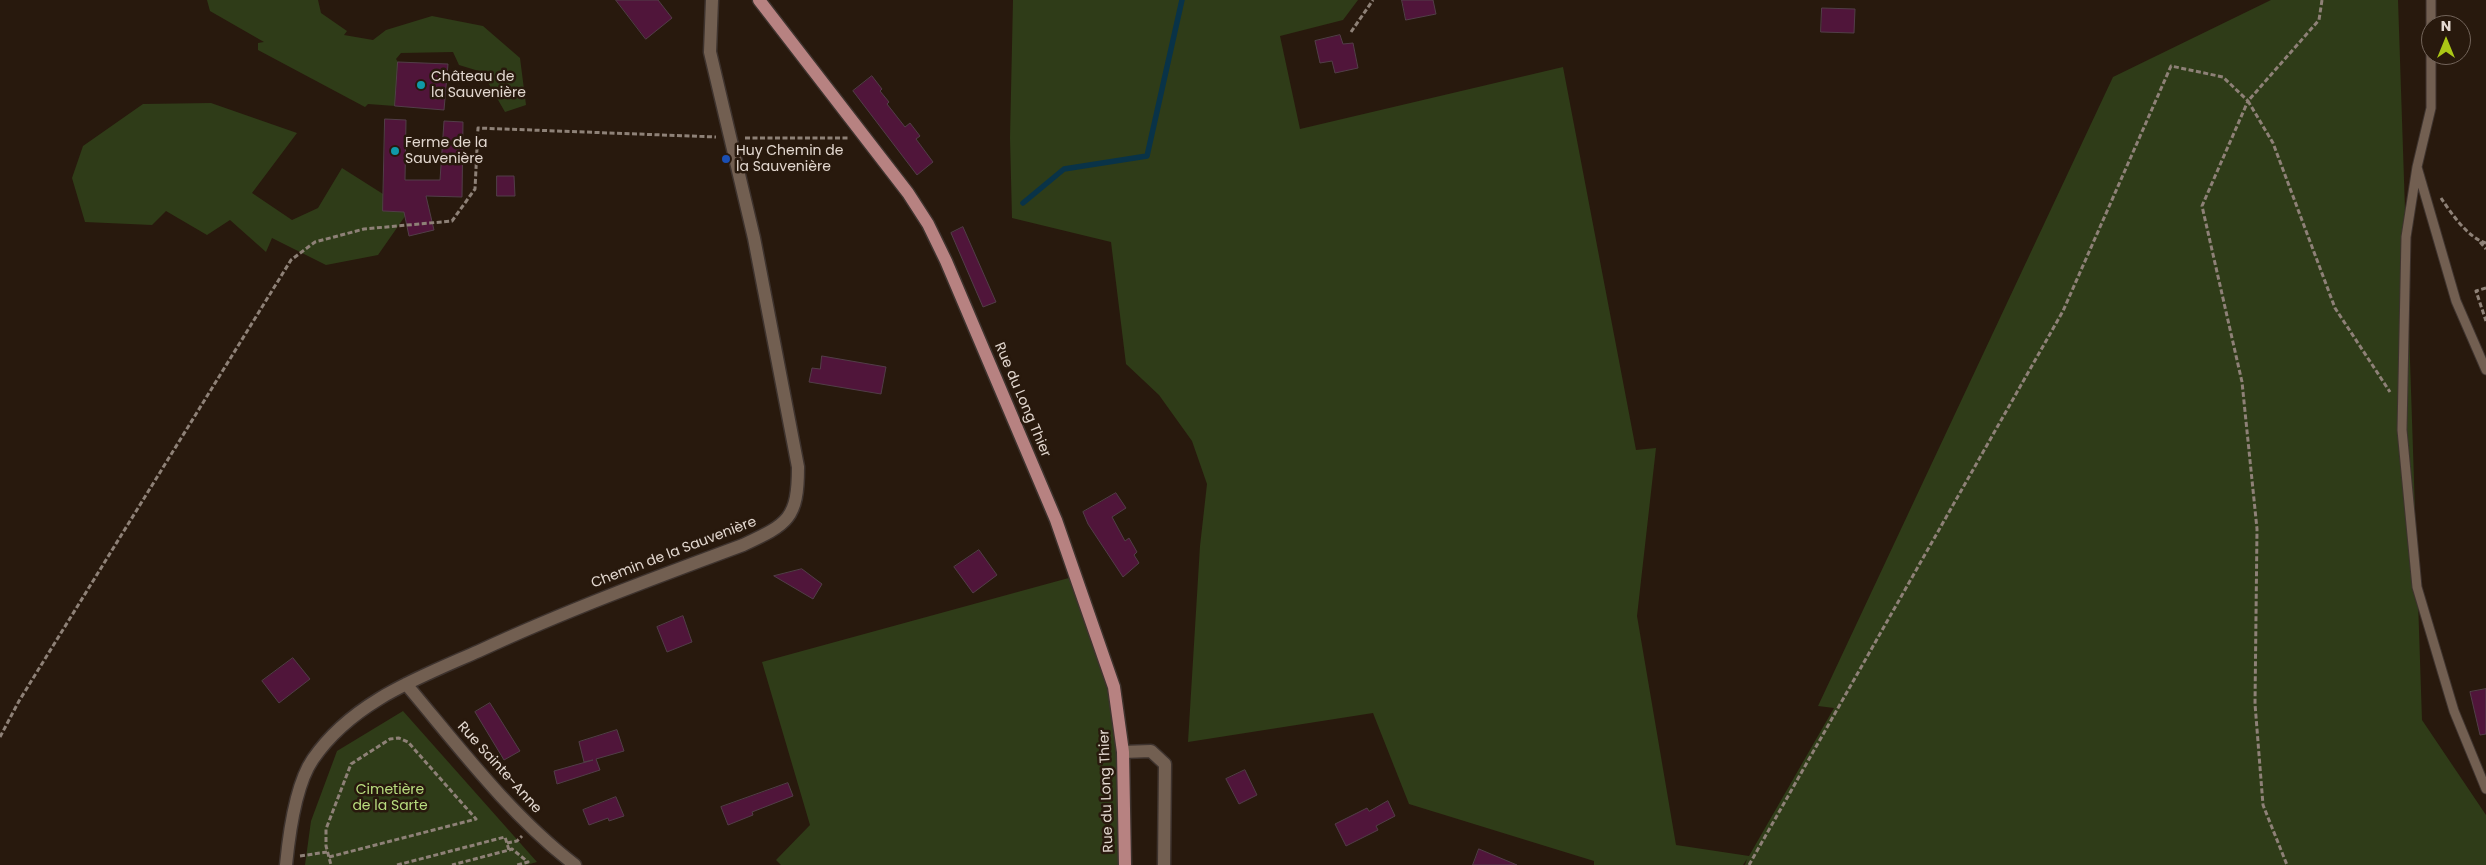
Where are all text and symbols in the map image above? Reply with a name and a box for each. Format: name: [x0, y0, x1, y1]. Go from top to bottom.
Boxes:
north arrow: [2421, 15, 2471, 65]
text: N: [2441, 16, 2451, 36]
place label: Château de la Sauvenière: [431, 69, 526, 102]
marker: Château de la Sauvenière: [415, 79, 427, 91]
place label: Ferme de la Sauvenière: [405, 135, 488, 168]
place label: Huy Chemin de la Sauvenière: [736, 143, 843, 176]
marker: Ferme de la Sauvenière: [389, 145, 401, 157]
marker: Huy Chemin de la Sauvenière: [720, 153, 732, 165]
street label: Rue du Long Thier: [990, 340, 1054, 460]
street label: Chemin de la Sauvenière: [589, 514, 759, 592]
street label: Rue Sainte-Anne: [453, 719, 545, 817]
street label: Rue du Long Thier: [1096, 729, 1118, 853]
park label: Cimetière de la Sarte: [352, 782, 428, 814]

